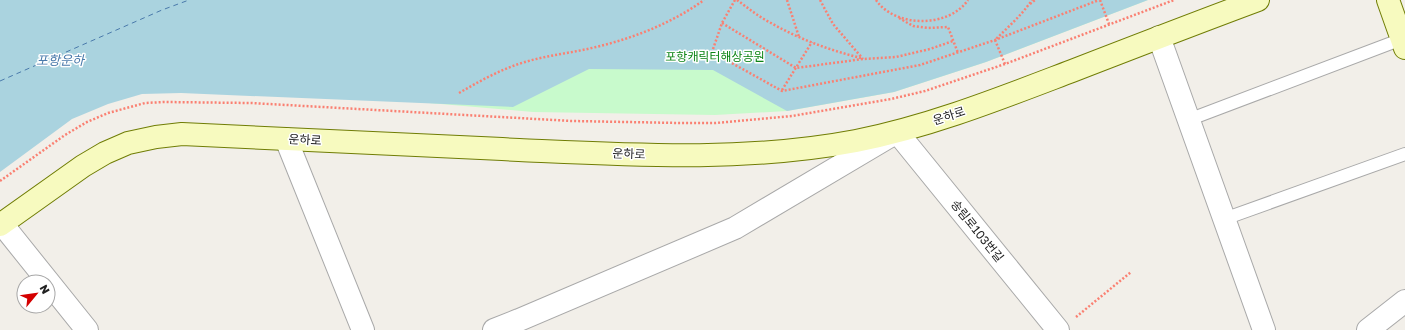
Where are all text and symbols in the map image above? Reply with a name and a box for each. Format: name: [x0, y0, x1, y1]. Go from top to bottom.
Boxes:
park label: 포항캐릭터해상공원: [665, 49, 765, 64]
water label: 포항운하: [36, 52, 86, 68]
street label: 운하로: [931, 103, 967, 128]
street label: 운하로: [288, 131, 322, 148]
street label: 운하로: [612, 145, 646, 162]
street label: 송림로103번길: [948, 197, 1007, 265]
north arrow: [16, 274, 56, 314]
text: N: [37, 282, 53, 296]

